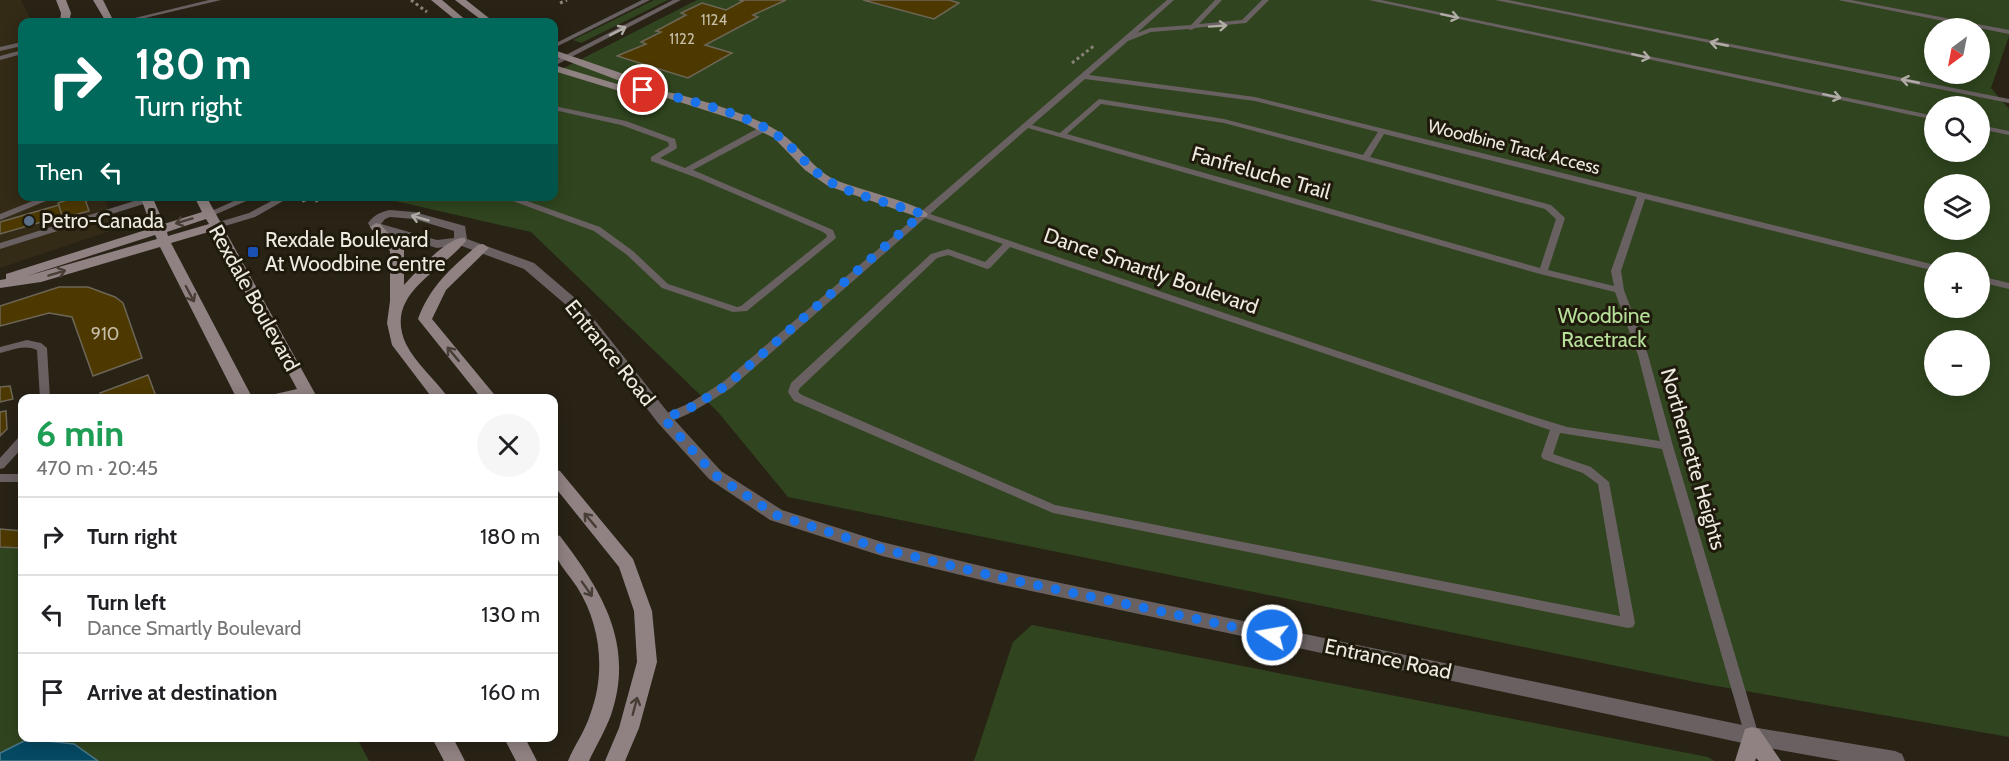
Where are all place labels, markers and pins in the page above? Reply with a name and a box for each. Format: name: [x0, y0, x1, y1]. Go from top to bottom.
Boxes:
pin: [617, 64, 668, 115]
place label: Petro-Canada: [41, 208, 164, 233]
marker: Petro-Canada: [22, 214, 36, 228]
place label: Rexdale Boulevard At Woodbine Centre: [265, 227, 446, 276]
marker: Rexdale Boulevard At Woodbine Centre: [246, 245, 260, 259]

